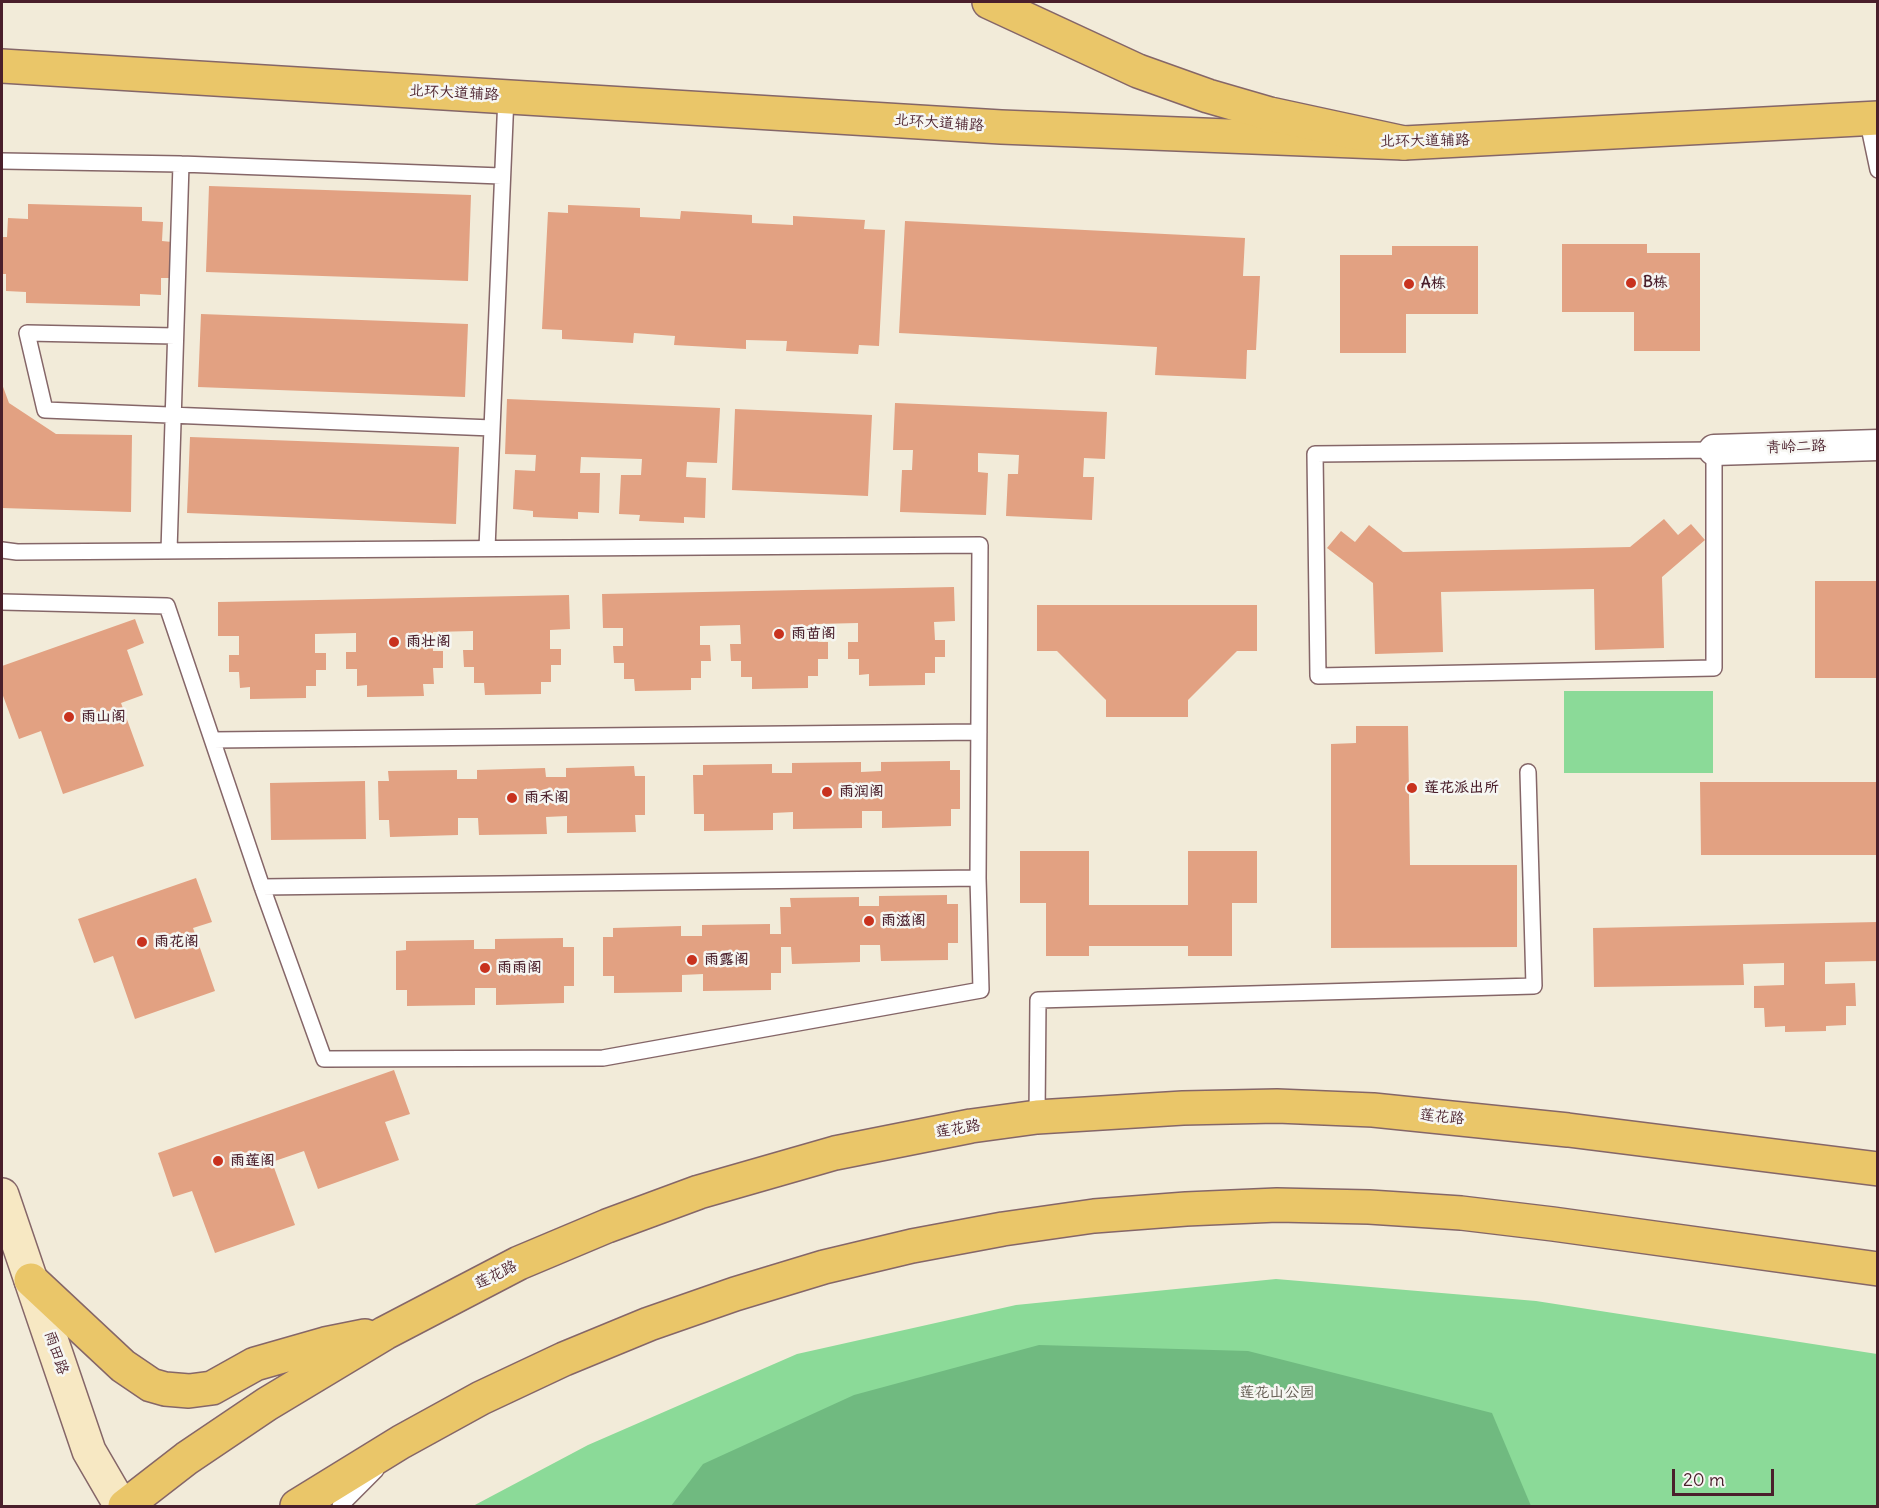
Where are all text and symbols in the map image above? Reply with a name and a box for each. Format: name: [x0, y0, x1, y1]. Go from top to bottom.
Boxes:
street label: 北环大道辅路: [409, 82, 499, 104]
street label: 北环大道辅路: [893, 111, 985, 135]
street label: 北环大道辅路: [1380, 131, 1470, 151]
place label: B栋: [1643, 274, 1668, 292]
place label: A栋: [1421, 275, 1446, 293]
marker: B栋: [1624, 276, 1638, 290]
marker: A栋: [1402, 277, 1416, 291]
street label: 青岭二路: [1766, 437, 1826, 457]
place label: 雨苗阁: [791, 625, 836, 643]
marker: 雨苗阁: [772, 627, 786, 641]
place label: 雨壮阁: [406, 633, 451, 651]
marker: 雨壮阁: [387, 635, 401, 649]
place label: 雨山阁: [81, 708, 126, 726]
marker: 雨山阁: [62, 710, 76, 724]
place label: 莲花派出所: [1424, 779, 1499, 797]
marker: 莲花派出所: [1405, 781, 1419, 795]
place label: 雨润阁: [839, 783, 884, 801]
marker: 雨润阁: [820, 785, 834, 799]
place label: 雨禾阁: [524, 789, 569, 807]
marker: 雨禾阁: [505, 791, 519, 805]
place label: 雨滋阁: [881, 912, 926, 930]
marker: 雨滋阁: [862, 914, 876, 928]
place label: 雨花阁: [154, 933, 199, 951]
marker: 雨花阁: [135, 935, 149, 949]
place label: 雨露阁: [704, 951, 749, 969]
marker: 雨露阁: [685, 953, 699, 967]
place label: 雨雨阁: [497, 959, 542, 977]
marker: 雨雨阁: [478, 961, 492, 975]
street label: 莲花路: [1419, 1106, 1465, 1128]
street label: 莲花路: [934, 1116, 982, 1142]
place label: 雨莲阁: [230, 1152, 275, 1170]
marker: 雨莲阁: [211, 1154, 225, 1168]
street label: 莲花路: [472, 1257, 520, 1293]
street label: 雨田路: [40, 1329, 72, 1377]
park label: 莲花山公园: [1240, 1384, 1314, 1402]
scale bar: [1675, 1457, 1777, 1495]
text: 20 m: [1683, 1468, 1725, 1491]

